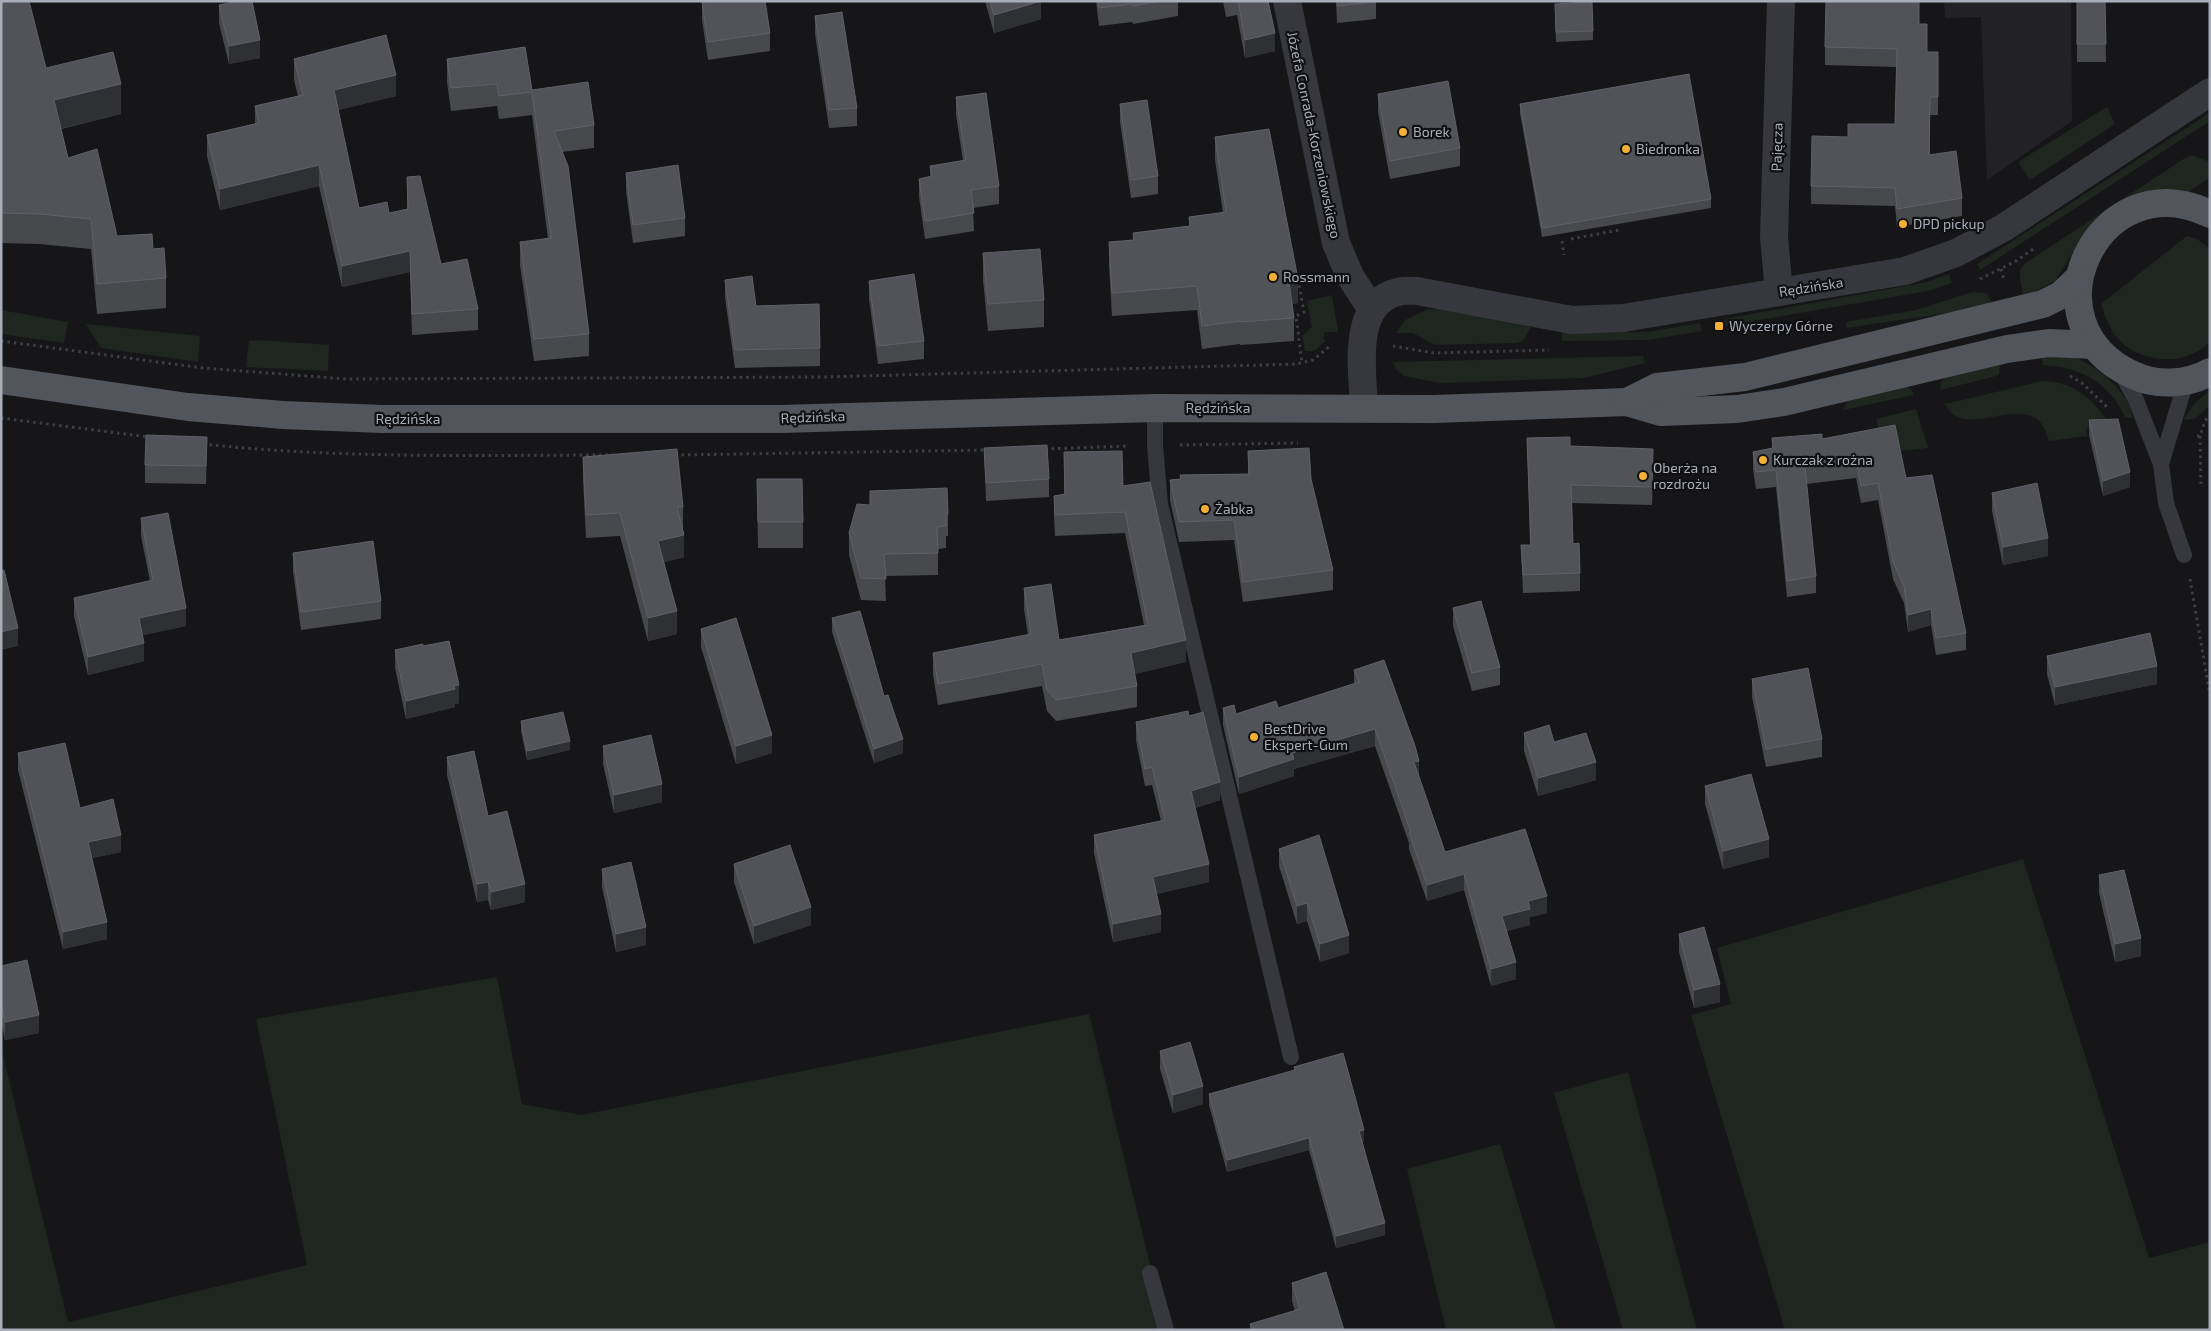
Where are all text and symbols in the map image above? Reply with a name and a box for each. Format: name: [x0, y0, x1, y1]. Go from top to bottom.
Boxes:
street label: Józefa Conrada-Korzeniowskiego: [1284, 30, 1345, 240]
street label: Pajęcza: [1767, 122, 1786, 172]
place label: Borek: [1413, 123, 1450, 140]
marker: Borek: [1397, 126, 1409, 138]
place label: Biedronka: [1636, 140, 1700, 157]
marker: Biedronka: [1620, 143, 1632, 155]
place label: DPD pickup: [1913, 215, 1985, 232]
marker: DPD pickup: [1897, 218, 1909, 230]
place label: Rossmann: [1283, 268, 1350, 285]
marker: Rossmann: [1267, 271, 1279, 283]
street label: Rędzińska: [1778, 273, 1844, 300]
place label: Wyczerpy Górne: [1729, 317, 1833, 334]
marker: Wyczerpy Górne: [1713, 320, 1725, 332]
street label: Rędzińska: [1186, 399, 1250, 416]
street label: Rędzińska: [780, 407, 846, 426]
street label: Rędzińska: [376, 410, 440, 427]
place label: Kurczak z rożna: [1773, 451, 1873, 468]
marker: Kurczak z rożna: [1757, 454, 1769, 466]
place label: Oberża na rozdrożu: [1653, 459, 1717, 492]
marker: Oberża na rozdrożu: [1637, 470, 1649, 482]
place label: Żabka: [1215, 500, 1253, 517]
marker: Żabka: [1199, 503, 1211, 515]
place label: BestDrive Ekspert-Gum: [1264, 720, 1348, 753]
marker: BestDrive Ekspert-Gum: [1248, 731, 1260, 743]

